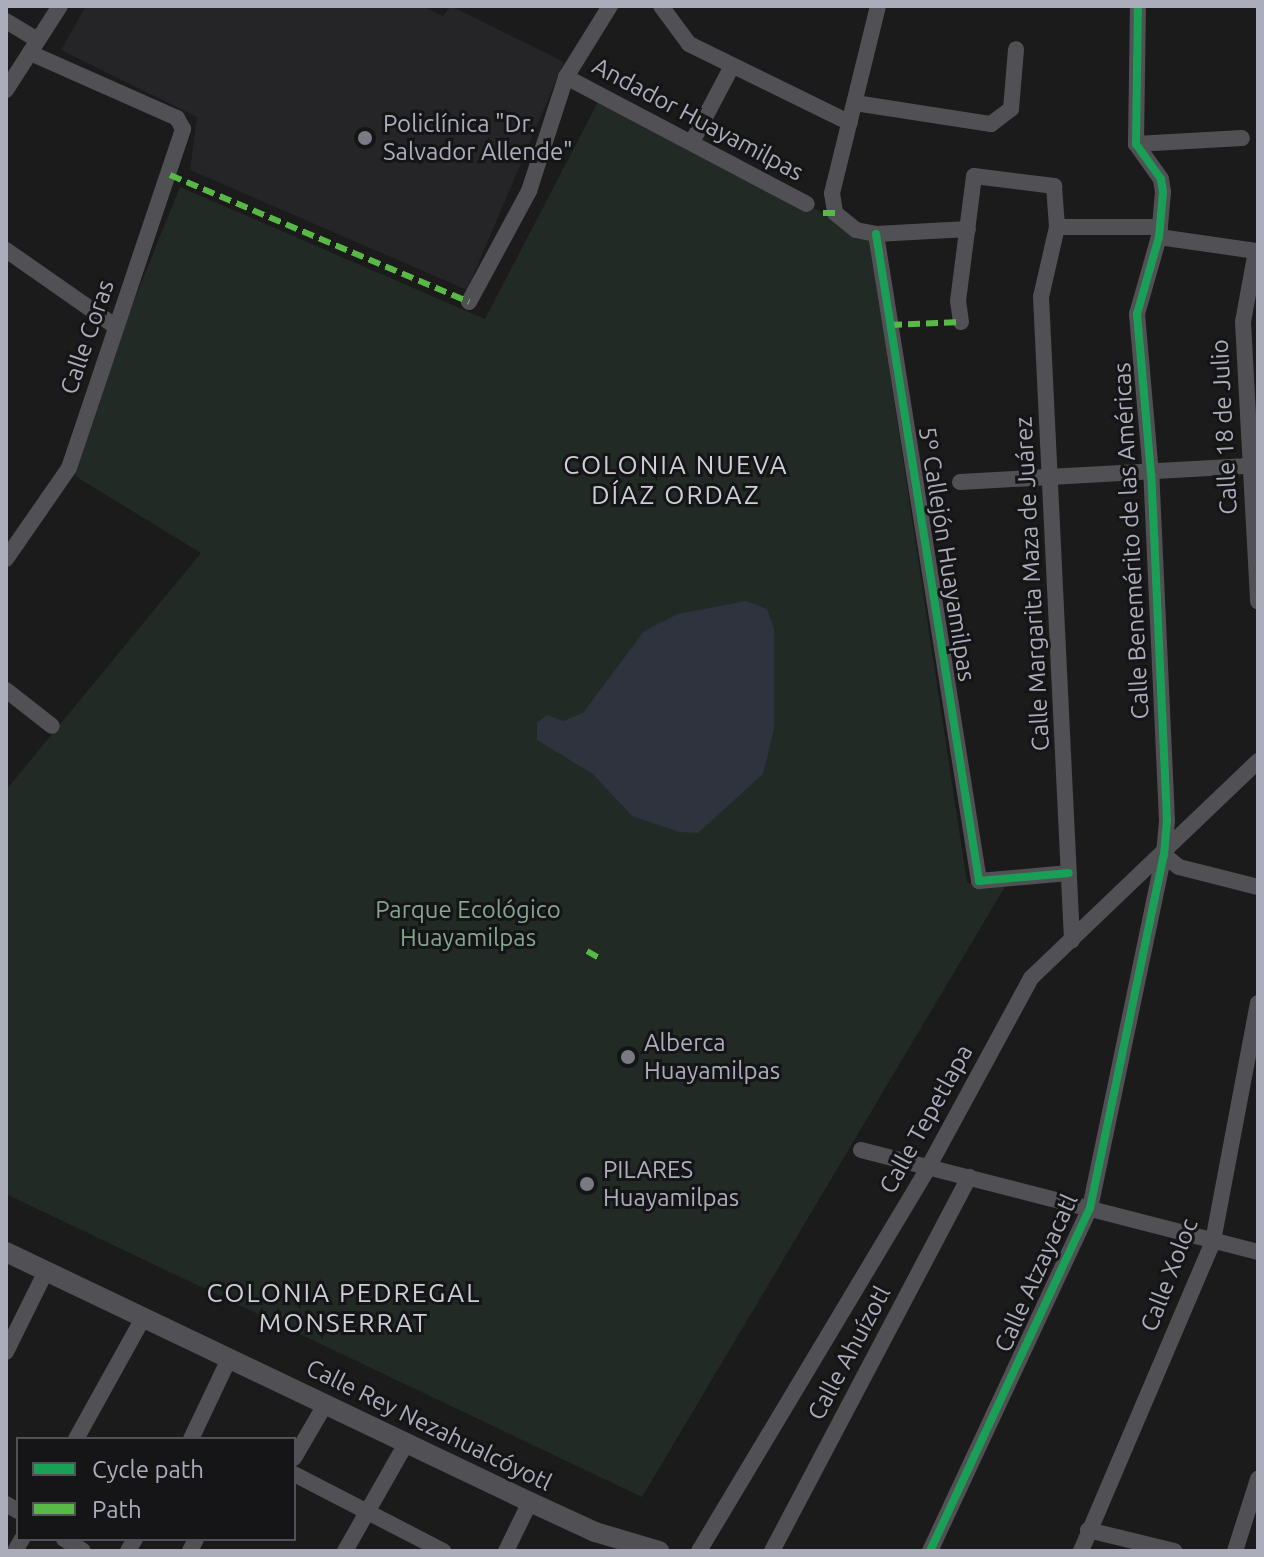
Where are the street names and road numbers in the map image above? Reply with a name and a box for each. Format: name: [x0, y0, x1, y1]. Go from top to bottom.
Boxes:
street label: Andador Huayamilpas: [588, 51, 808, 187]
street label: Calle Coras: [54, 276, 120, 398]
street label: Calle 18 de Julio: [1205, 339, 1243, 515]
street label: Calle Benemérito de las Américas: [1107, 362, 1155, 720]
street label: Calle Margarita Maza de Juárez: [1009, 416, 1055, 752]
street label: 5º Callejón Huayamilpas: [913, 424, 981, 684]
street label: Calle Tepetlapa: [873, 1040, 979, 1198]
street label: Calle Atzayacatl: [988, 1190, 1084, 1356]
street label: Calle Xoloc: [1134, 1215, 1204, 1335]
street label: Calle Ahuízotl: [802, 1281, 896, 1425]
street label: Calle Rey Nezahualcóyotl: [301, 1353, 557, 1497]

